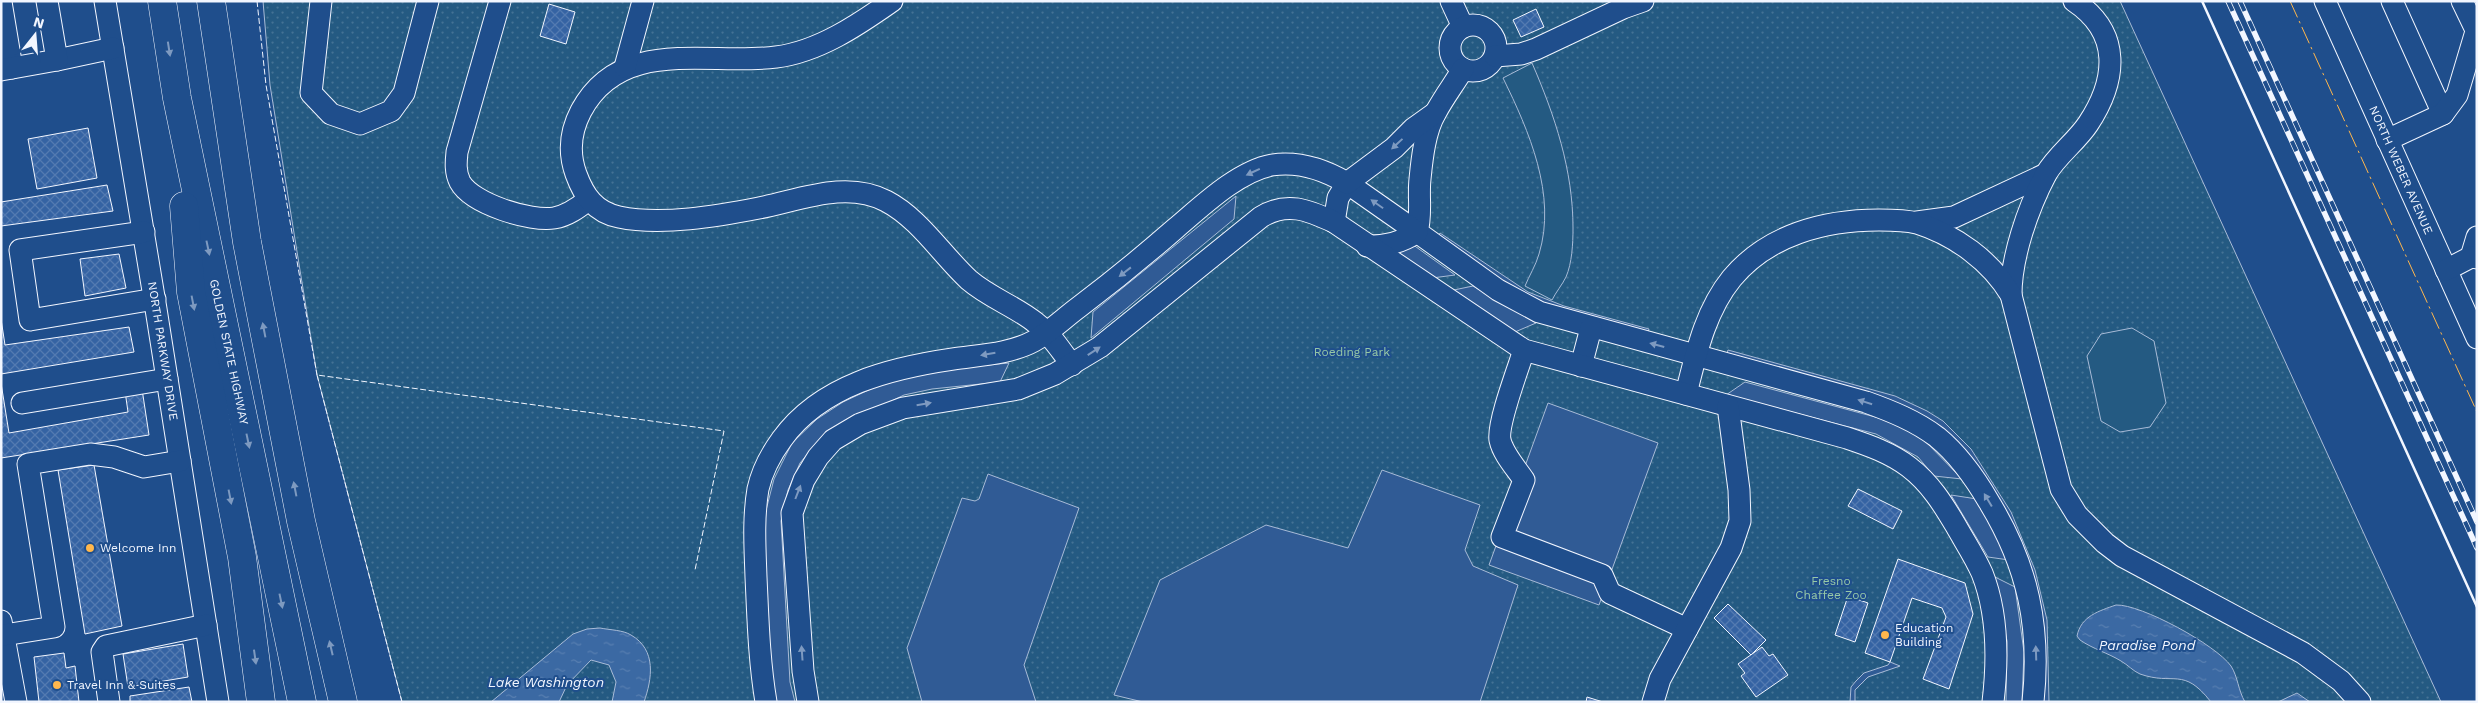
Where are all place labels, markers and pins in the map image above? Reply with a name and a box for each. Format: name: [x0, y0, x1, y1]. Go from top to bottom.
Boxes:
place label: Welcome Inn: [100, 541, 176, 555]
marker: Welcome Inn: [84, 542, 96, 554]
place label: Education Building: [1895, 621, 1953, 649]
marker: Education Building: [1879, 629, 1891, 641]
place label: Travel Inn & Suites: [67, 678, 176, 692]
marker: Travel Inn & Suites: [51, 679, 63, 691]

